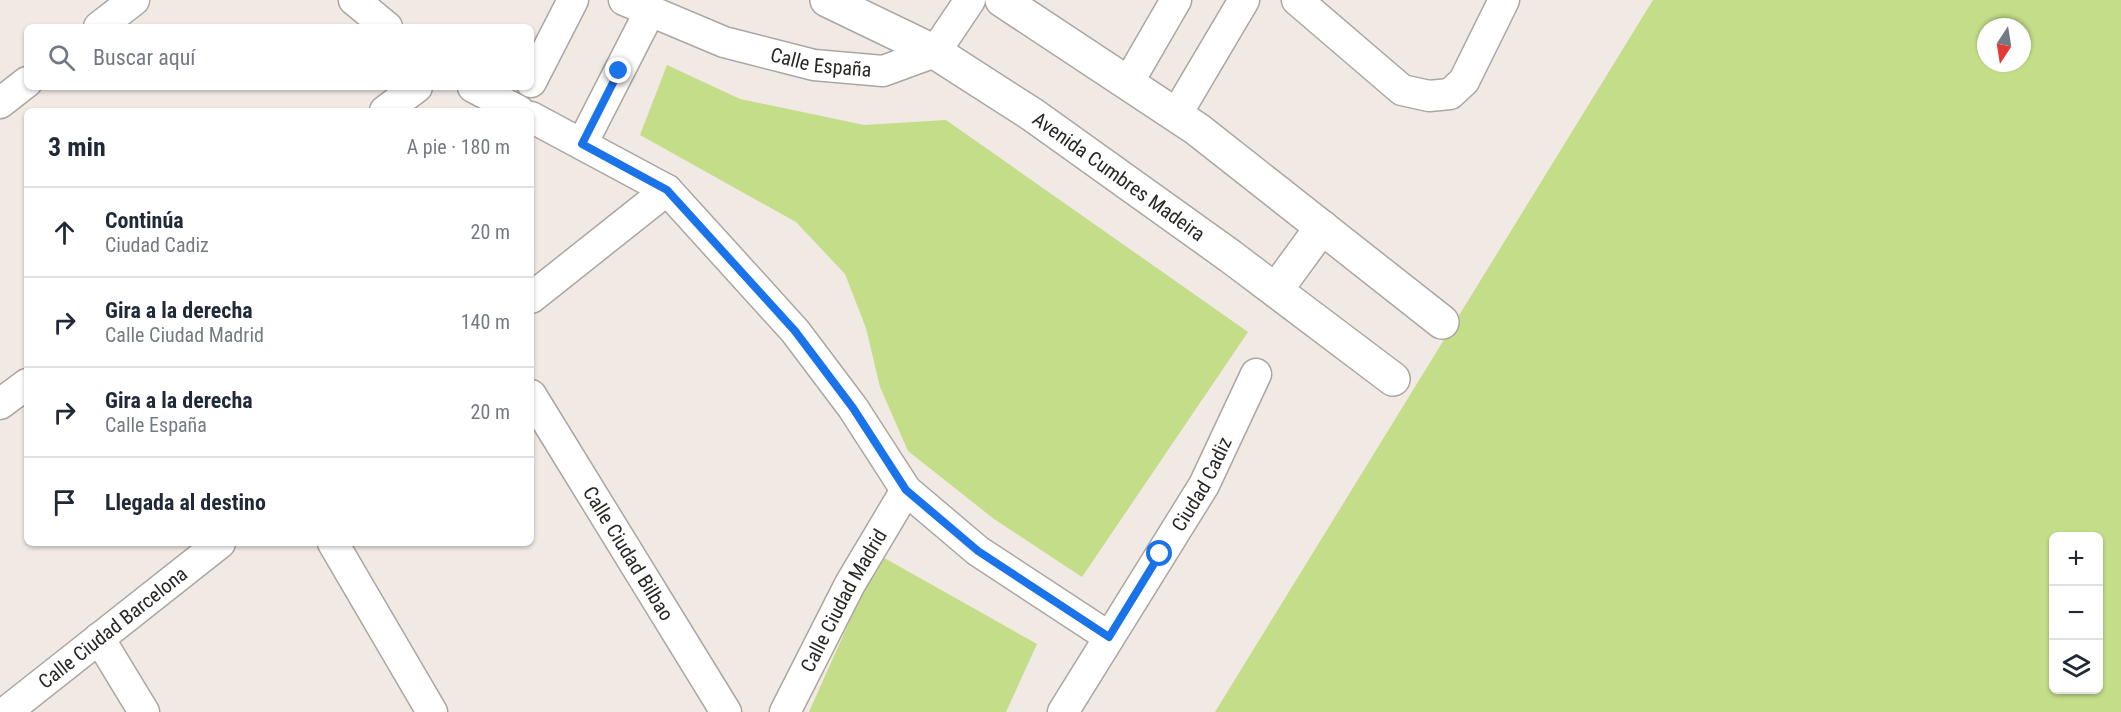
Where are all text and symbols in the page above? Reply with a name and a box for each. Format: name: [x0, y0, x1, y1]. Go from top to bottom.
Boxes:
north arrow: [1977, 18, 2031, 72]
search box: [24, 24, 534, 90]
icon: search: [45, 41, 78, 74]
street label: Calle España: [768, 42, 872, 82]
text: Buscar aquí: [93, 45, 196, 70]
route end: [605, 57, 631, 83]
street label: Avenida Cumbres Madeira: [1028, 107, 1210, 246]
text: 3 min: [48, 132, 106, 162]
text: A pie · 180 m: [407, 135, 510, 159]
text: Continúa: [105, 208, 184, 233]
icon: ahead: [48, 216, 81, 249]
text: 20 m: [471, 220, 510, 244]
text: Ciudad Cadiz: [105, 233, 209, 257]
text: Gira a la derecha: [105, 298, 253, 323]
icon: right: [48, 306, 81, 339]
text: 140 m: [461, 310, 510, 334]
text: Calle Ciudad Madrid: [105, 323, 264, 347]
text: Gira a la derecha: [105, 388, 253, 413]
icon: right: [48, 396, 81, 429]
text: 20 m: [471, 400, 510, 424]
text: Calle España: [105, 413, 207, 437]
street label: Ciudad Cadiz: [1166, 433, 1237, 536]
street label: Calle Ciudad Bilbao: [578, 482, 679, 625]
icon: arrive: [48, 486, 81, 519]
text: Llegada al destino: [105, 490, 266, 515]
street label: Calle Ciudad Madrid: [795, 525, 892, 676]
map controls: [2049, 532, 2103, 694]
button: +: [2049, 532, 2103, 586]
route start: [1146, 540, 1172, 566]
street label: Calle Ciudad Barcelona: [34, 562, 192, 694]
button: −: [2049, 586, 2103, 640]
button: layers: [2049, 640, 2103, 694]

